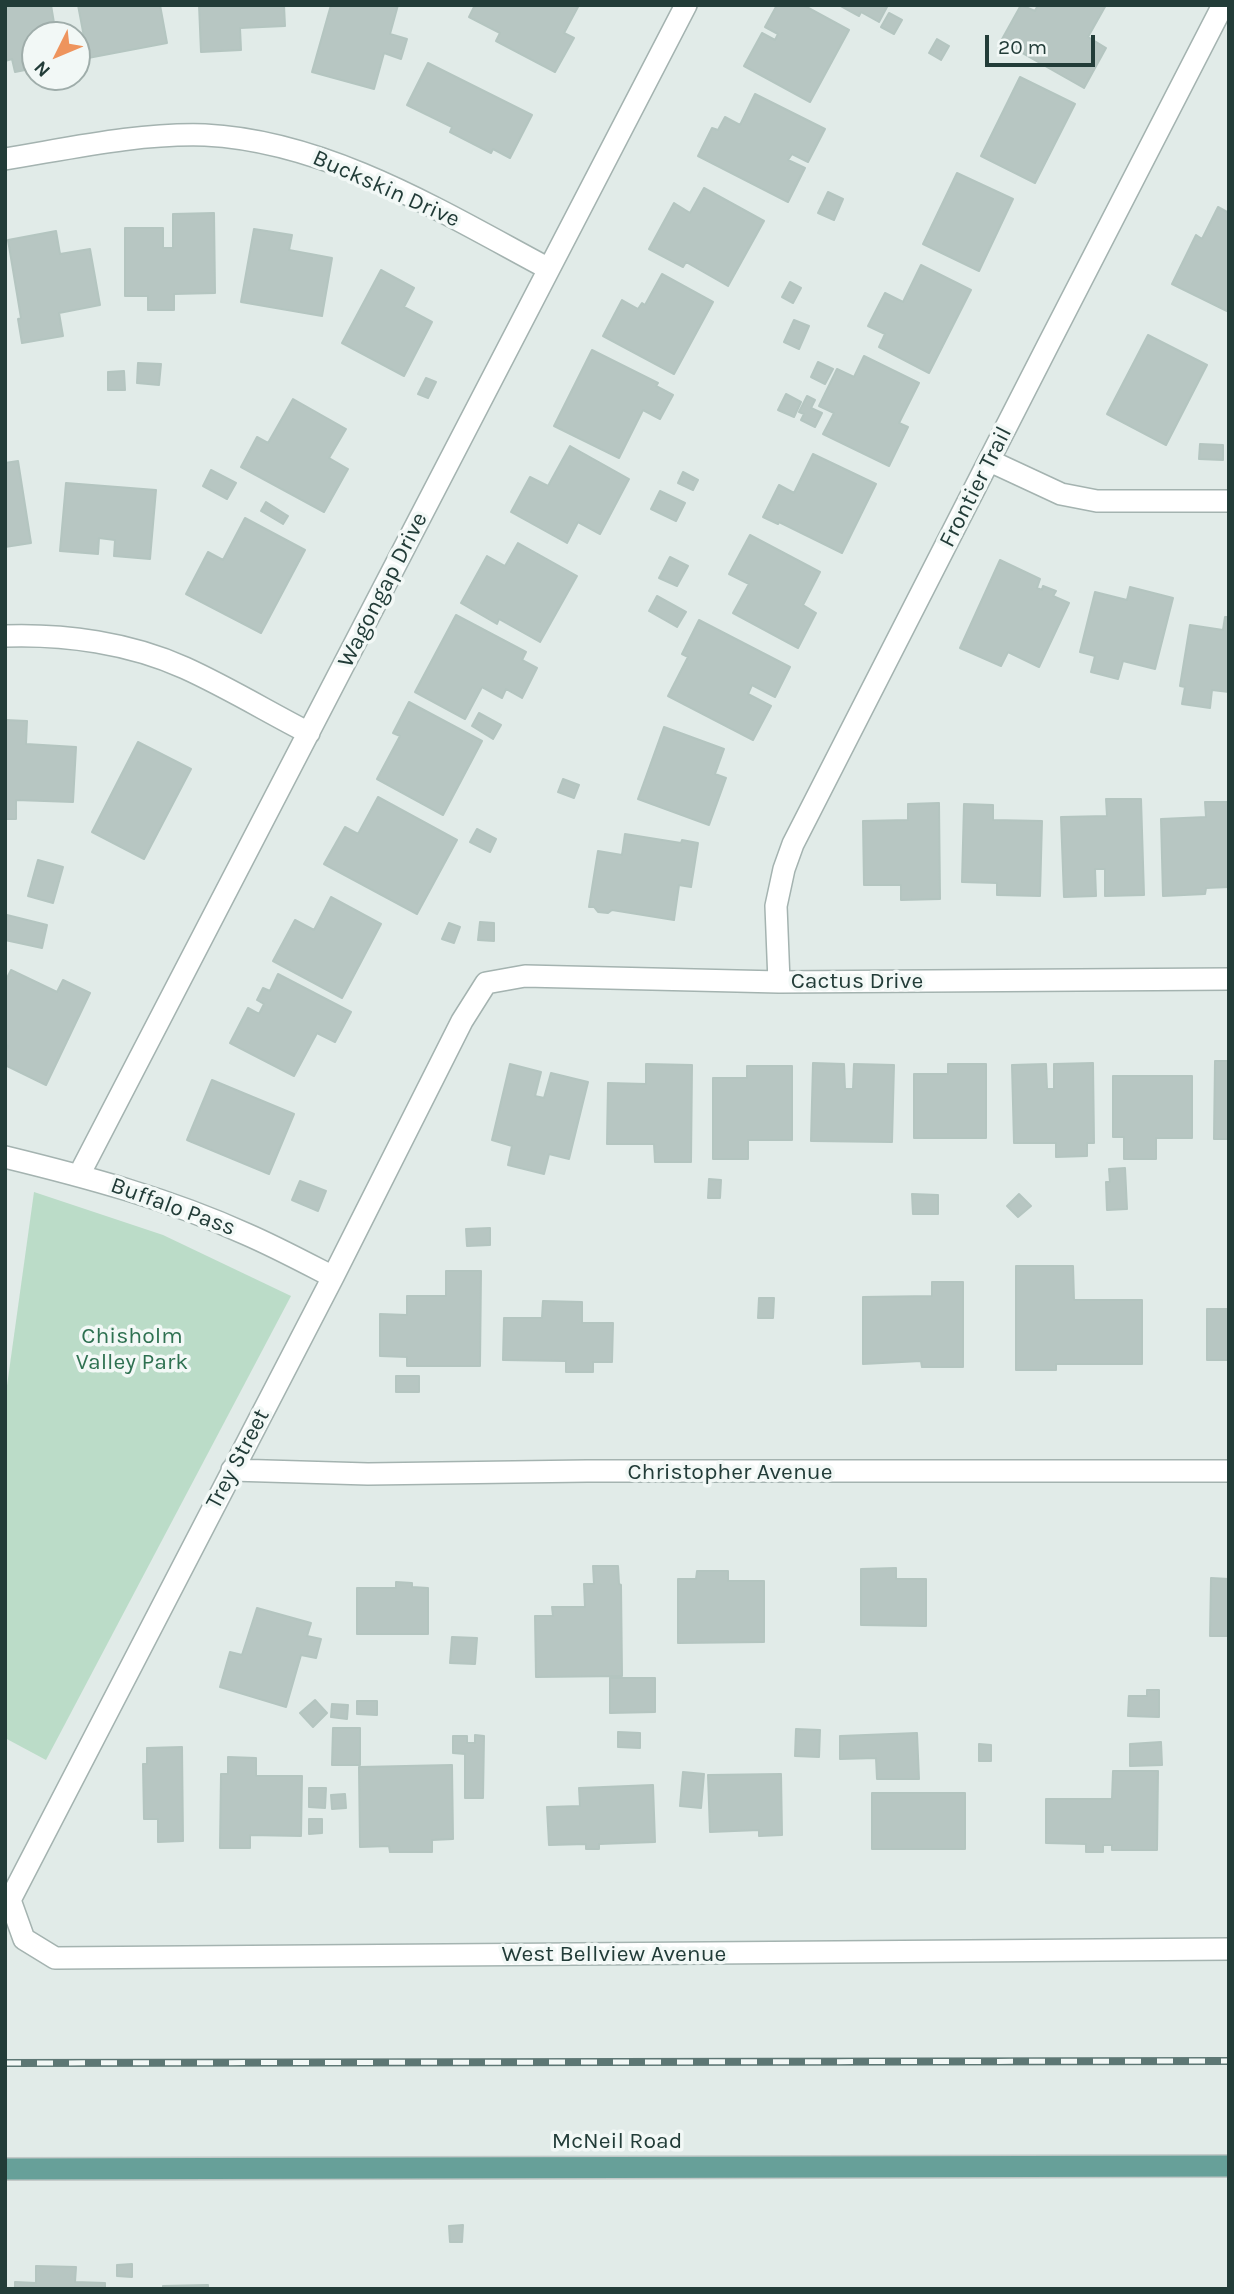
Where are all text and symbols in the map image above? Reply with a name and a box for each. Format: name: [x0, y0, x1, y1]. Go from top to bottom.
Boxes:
north arrow: [21, 21, 91, 91]
scale bar: [989, 21, 1099, 65]
text: 20 m: [998, 35, 1047, 59]
text: N: [29, 56, 55, 81]
street label: Buckskin Drive: [308, 144, 464, 234]
street label: Frontier Trail: [934, 422, 1018, 552]
street label: Wagongap Drive: [332, 508, 434, 672]
street label: Cactus Drive: [791, 967, 923, 995]
street label: Buffalo Pass: [107, 1172, 239, 1242]
park label: Chisholm Valley Park: [76, 1322, 188, 1376]
street label: Trey Street: [200, 1404, 276, 1514]
street label: Christopher Avenue: [627, 1458, 833, 1486]
street label: West Bellview Avenue: [502, 1940, 726, 1968]
street label: McNeil Road: [552, 2127, 682, 2155]

